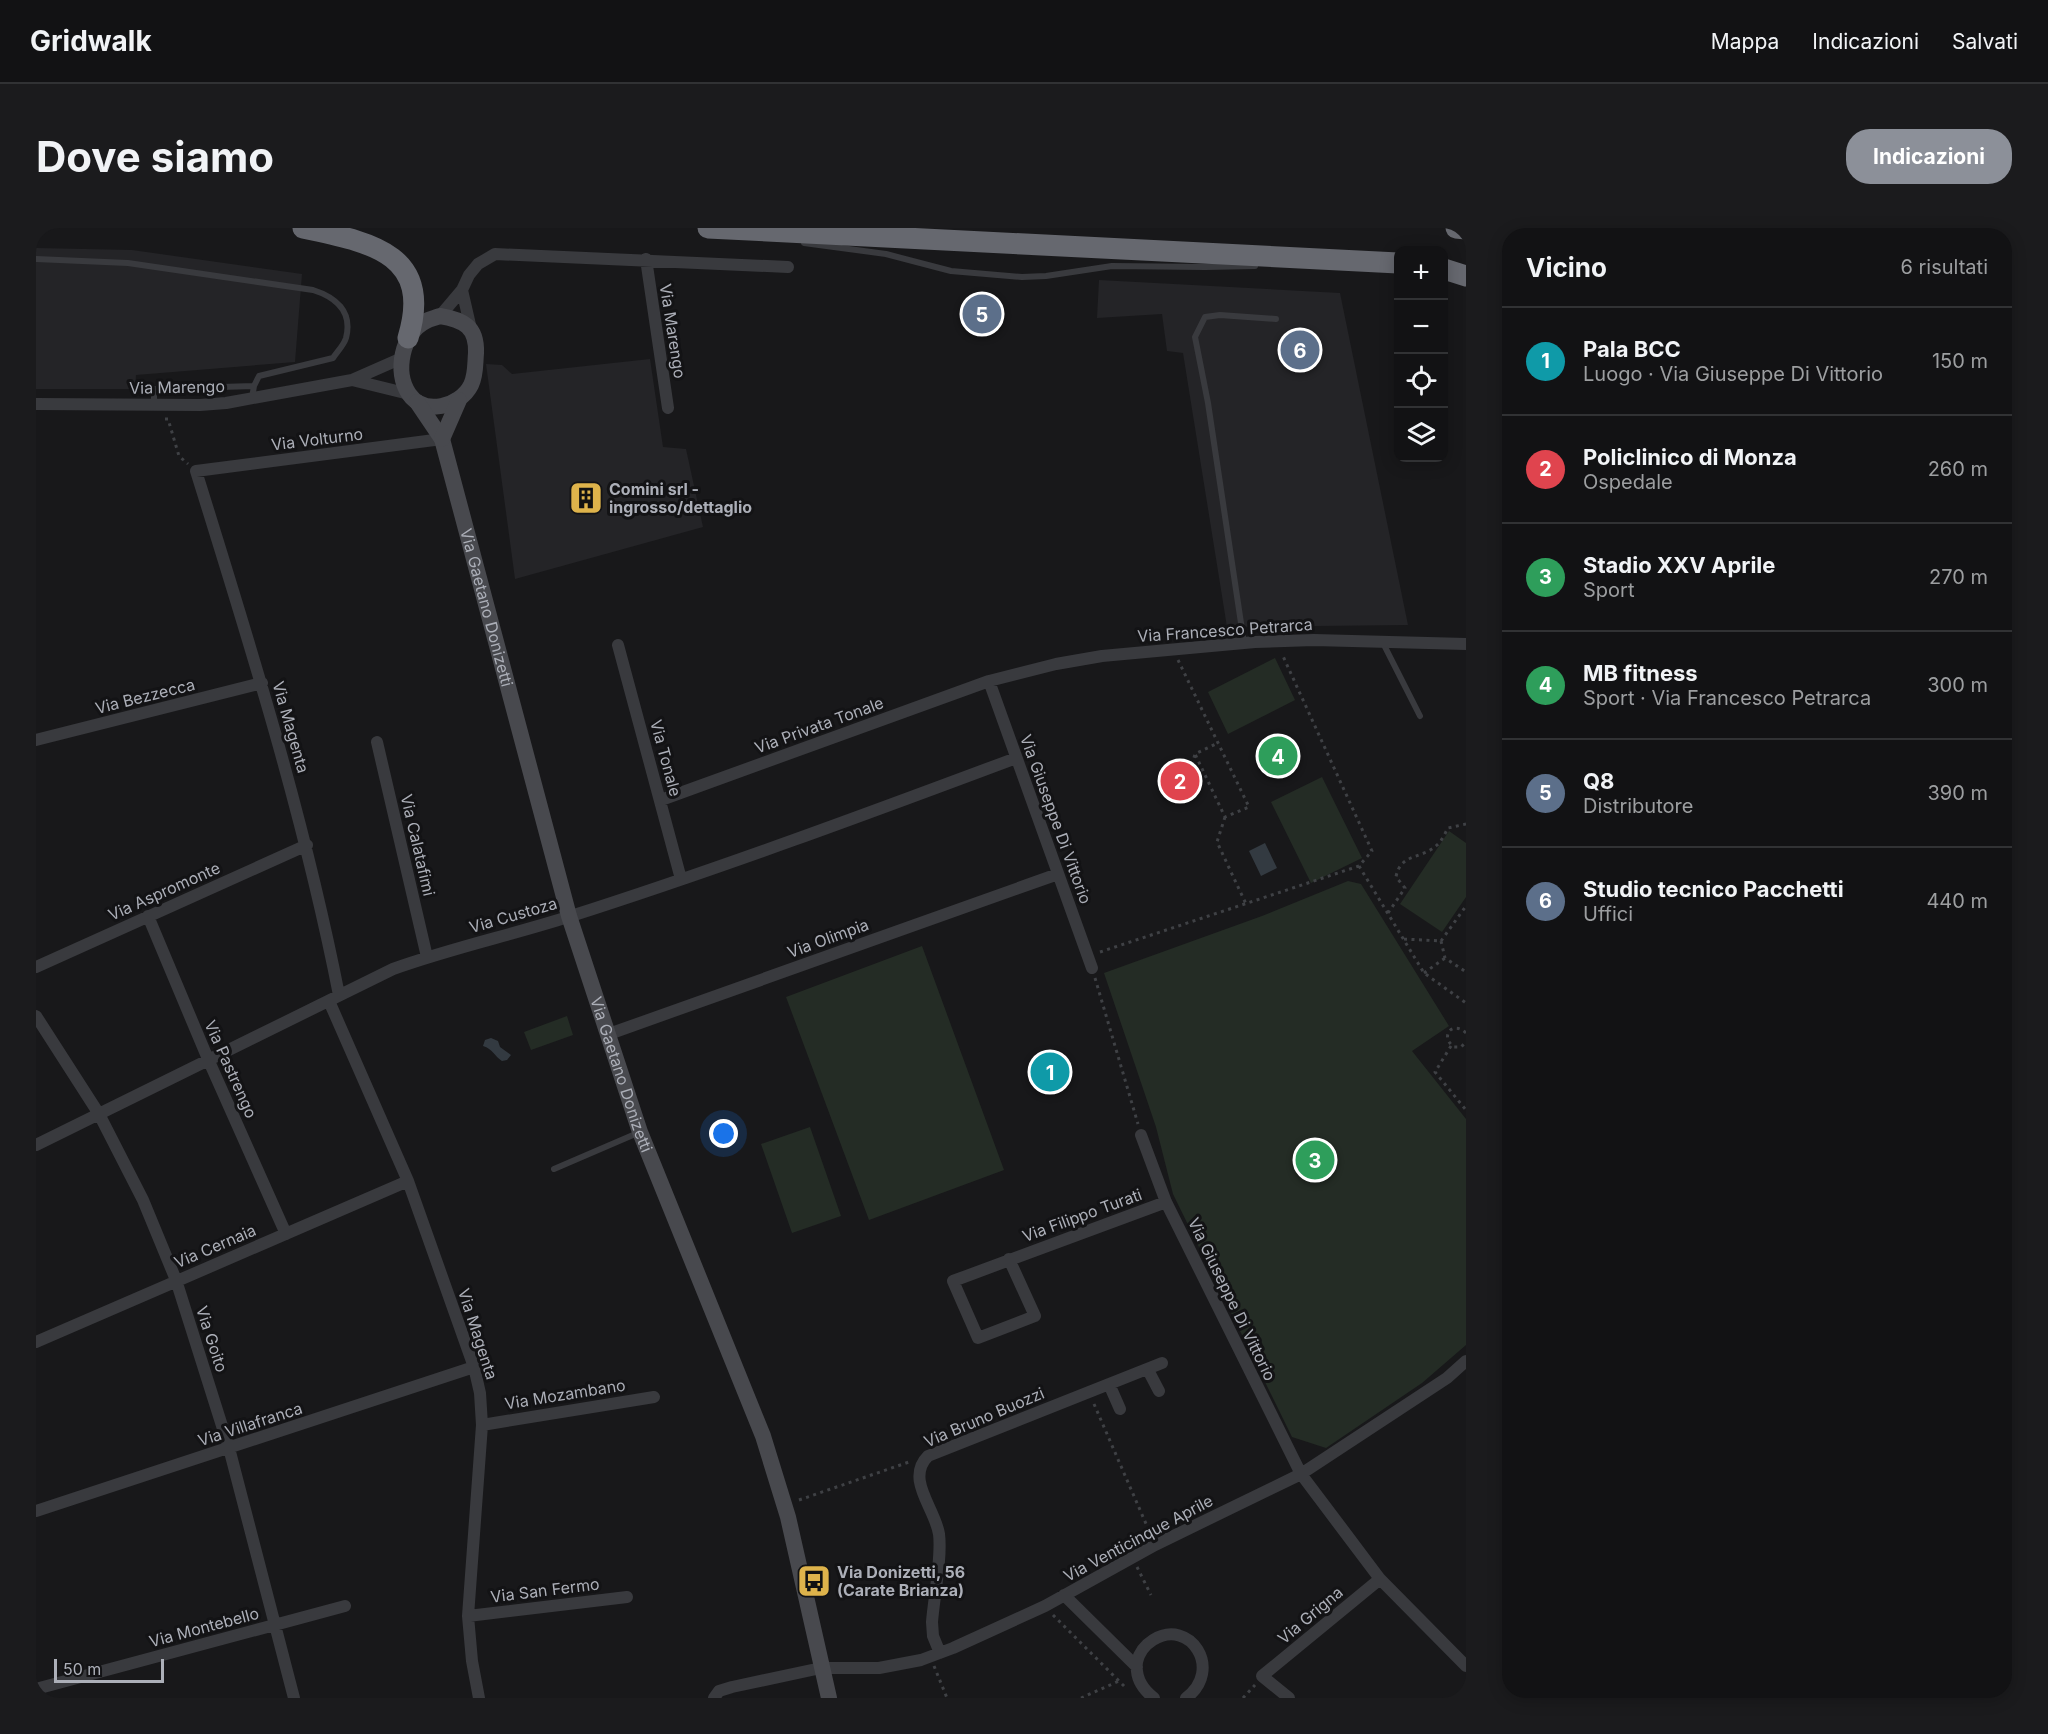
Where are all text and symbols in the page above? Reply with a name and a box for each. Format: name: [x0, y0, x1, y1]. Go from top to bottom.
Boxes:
text: Gridwalk: [30, 24, 152, 58]
text: Mappa: [1711, 29, 1779, 54]
text: Indicazioni: [1812, 29, 1919, 54]
text: Salvati: [1952, 29, 2018, 54]
button: Indicazioni: [1846, 129, 2012, 184]
text: Dove siamo: [36, 131, 274, 182]
map controls: [1394, 246, 1448, 462]
button: +: [1394, 246, 1448, 300]
text: Vicino: [1526, 252, 1607, 283]
text: 6 risultati: [1901, 255, 1988, 279]
street label: Via Marengo: [656, 282, 690, 380]
pin: 5: [962, 292, 1002, 337]
button: −: [1394, 300, 1448, 354]
pin: 6: [1280, 328, 1320, 372]
text: Pala BCC: [1583, 336, 1681, 362]
text: 1: [1541, 349, 1550, 373]
text: 150 m: [1932, 349, 1988, 373]
button: locate: [1394, 354, 1448, 408]
text: Luogo · Via Giuseppe Di Vittorio: [1583, 362, 1883, 386]
street label: Via Marengo: [129, 376, 225, 398]
button: layers: [1394, 408, 1448, 462]
street label: Via Volturno: [270, 423, 364, 455]
text: Policlinico di Monza: [1583, 444, 1797, 470]
text: 2: [1539, 457, 1552, 481]
text: 260 m: [1928, 457, 1988, 481]
text: Ospedale: [1583, 470, 1673, 494]
place label: Comini srl - ingrosso/dettaglio: [609, 479, 752, 517]
building icon: Comini srl - ingrosso/dettaglio: [568, 480, 604, 516]
street label: Via Gaetano Donizetti: [456, 526, 517, 689]
text: Stadio XXV Aprile: [1583, 552, 1775, 578]
text: 3: [1539, 565, 1552, 589]
text: 270 m: [1929, 565, 1988, 589]
text: Sport: [1583, 578, 1634, 602]
street label: Via Francesco Petrarca: [1137, 614, 1313, 646]
text: MB fitness: [1583, 660, 1698, 686]
text: 4: [1539, 673, 1552, 697]
text: 300 m: [1927, 673, 1988, 697]
street label: Via Bezzecca: [93, 674, 197, 718]
street label: Via Magenta: [268, 679, 314, 775]
text: Sport · Via Francesco Petrarca: [1583, 686, 1871, 710]
street label: Via Privata Tonale: [752, 692, 886, 758]
street label: Via Tonale: [646, 717, 686, 799]
street label: Via Giuseppe Di Vittorio: [1016, 731, 1096, 907]
pin: 4: [1258, 734, 1298, 778]
pin: 2: [1160, 758, 1200, 804]
text: Q8: [1583, 768, 1614, 794]
text: 5: [1539, 781, 1552, 805]
text: 390 m: [1927, 781, 1988, 805]
street label: Via Calatafimi: [397, 792, 439, 898]
text: Distributore: [1583, 794, 1693, 818]
street label: Via Aspromonte: [105, 857, 223, 925]
text: Studio tecnico Pacchetti: [1583, 876, 1844, 902]
text: 6: [1539, 889, 1552, 913]
text: 440 m: [1926, 889, 1988, 913]
street label: Via Custoza: [467, 893, 559, 937]
text: Uffici: [1583, 902, 1633, 926]
street label: Via Olimpia: [785, 914, 871, 962]
street label: Via Gaetano Donizetti: [586, 994, 657, 1155]
street label: Via Pastrengo: [200, 1017, 262, 1121]
pin: 1: [1030, 1050, 1070, 1094]
your location: [709, 1119, 738, 1148]
pin: 3: [1296, 1138, 1334, 1182]
street label: Via Filippo Turati: [1019, 1184, 1145, 1246]
street label: Via Giuseppe Di Vittorio: [1184, 1214, 1280, 1384]
street label: Via Cernaia: [171, 1220, 259, 1272]
street label: Via Magenta: [454, 1286, 502, 1382]
street label: Via Goito: [192, 1303, 232, 1375]
street label: Via Mozambano: [503, 1375, 627, 1413]
street label: Via Bruno Buozzi: [921, 1383, 1047, 1451]
street label: Via Villafranca: [195, 1398, 305, 1450]
street label: Via Venticinque Aprile: [1060, 1490, 1216, 1586]
place label: Via Donizetti, 56 (Carate Brianza): [837, 1562, 965, 1600]
bus stop icon: Via Donizetti, 56 (Carate Brianza): [796, 1563, 832, 1599]
street label: Via San Fermo: [489, 1573, 601, 1607]
street label: Via Grigna: [1273, 1582, 1347, 1648]
street label: Via Montebello: [147, 1603, 261, 1651]
scale bar: [54, 1656, 164, 1684]
text: 50 m: [63, 1659, 101, 1679]

